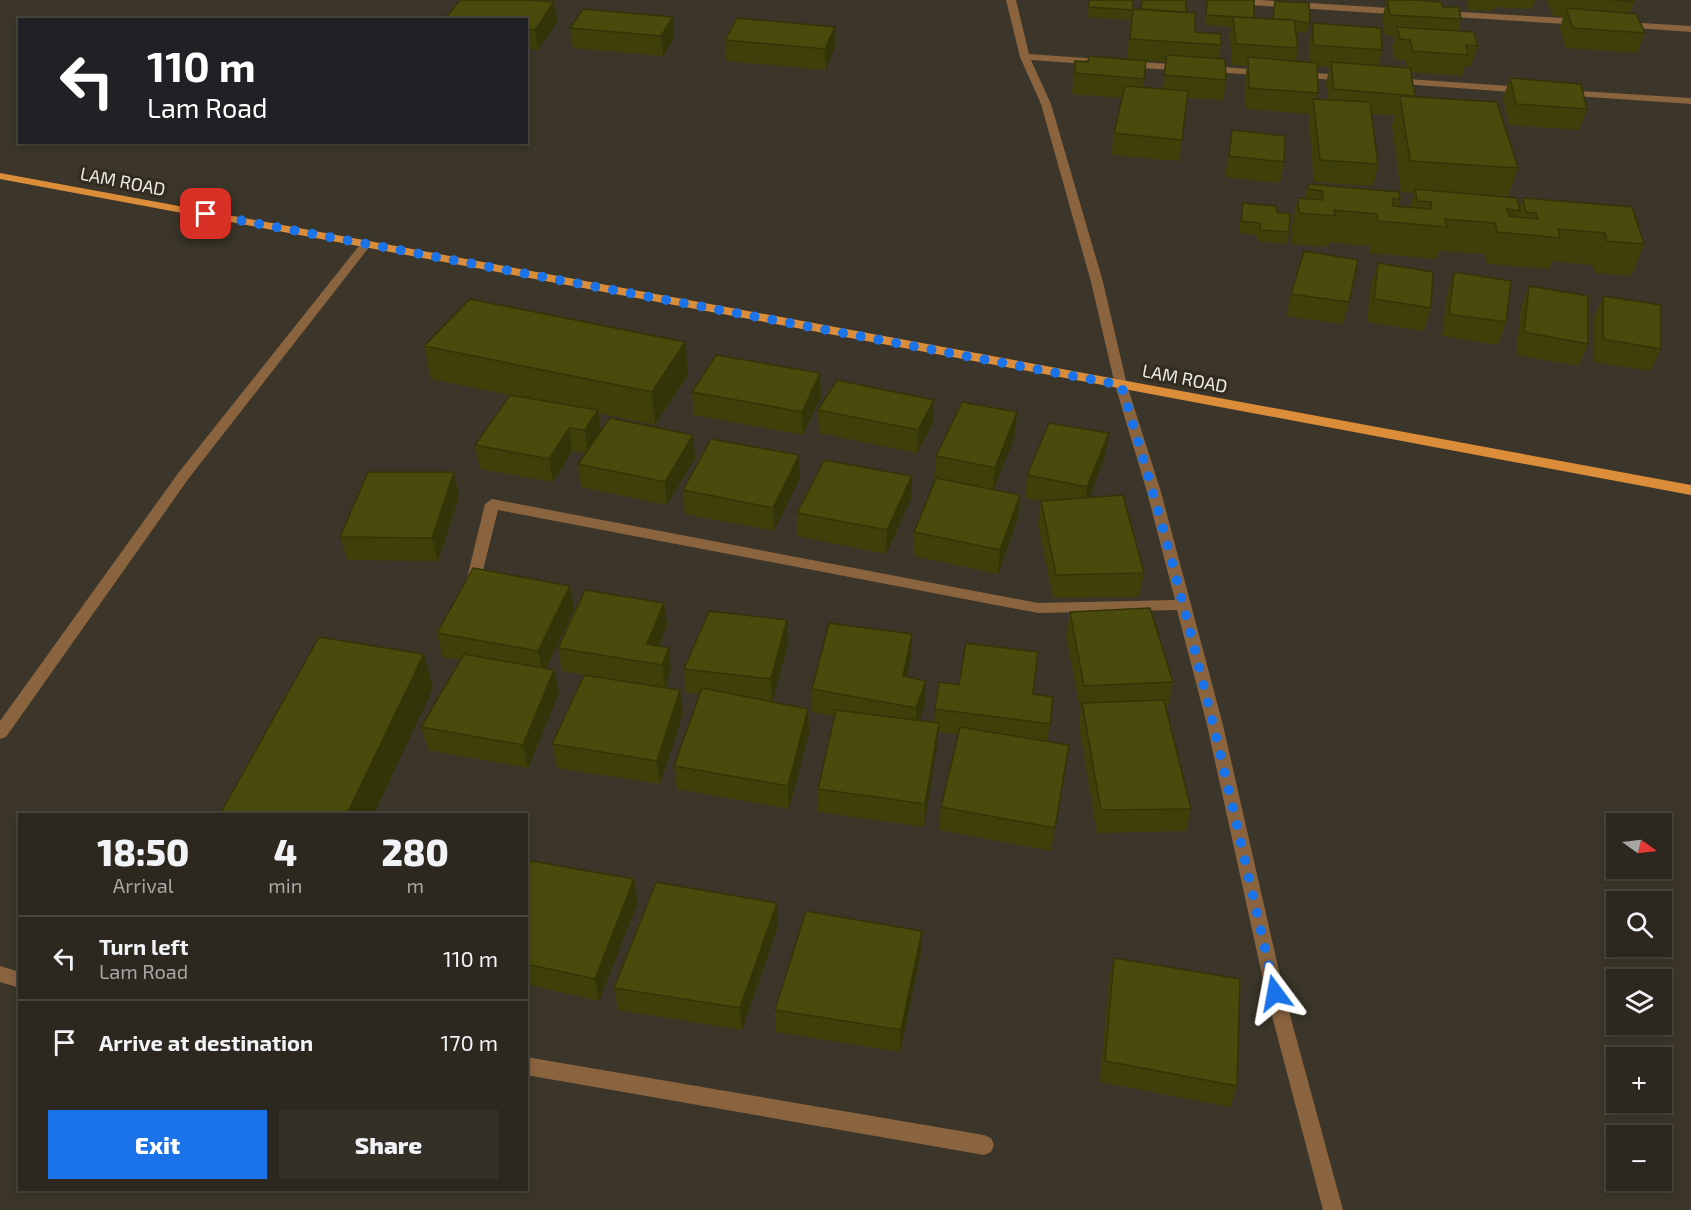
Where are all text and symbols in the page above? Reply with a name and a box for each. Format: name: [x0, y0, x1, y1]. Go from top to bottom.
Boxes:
text: 110 m: [147, 40, 256, 90]
icon: left: [48, 42, 126, 120]
text: Lam Road: [147, 91, 268, 123]
street label: LAM ROAD: [78, 162, 168, 200]
pin: [180, 188, 231, 239]
icon: arrive: [189, 197, 222, 230]
street label: LAM ROAD: [1140, 359, 1230, 397]
north arrow: [1606, 813, 1672, 879]
map controls: [1606, 813, 1672, 1191]
text: 18:50: [97, 830, 189, 873]
text: 4: [274, 830, 297, 873]
text: 280: [382, 830, 449, 873]
text: Arrival: [113, 873, 174, 897]
text: min: [268, 873, 302, 897]
text: m: [406, 873, 424, 897]
button: search: [1606, 891, 1672, 957]
text: Turn left: [99, 933, 188, 959]
icon: left: [48, 942, 81, 975]
text: 110 m: [443, 945, 498, 971]
text: Lam Road: [99, 959, 188, 983]
position arrow: [1243, 961, 1307, 1025]
button: layers: [1606, 969, 1672, 1035]
icon: arrive: [48, 1026, 81, 1059]
text: Arrive at destination: [99, 1029, 313, 1055]
text: 170 m: [441, 1029, 498, 1055]
button: +: [1606, 1047, 1672, 1113]
button: Exit: [48, 1110, 267, 1179]
button: Share: [279, 1110, 498, 1179]
button: −: [1606, 1125, 1672, 1191]

